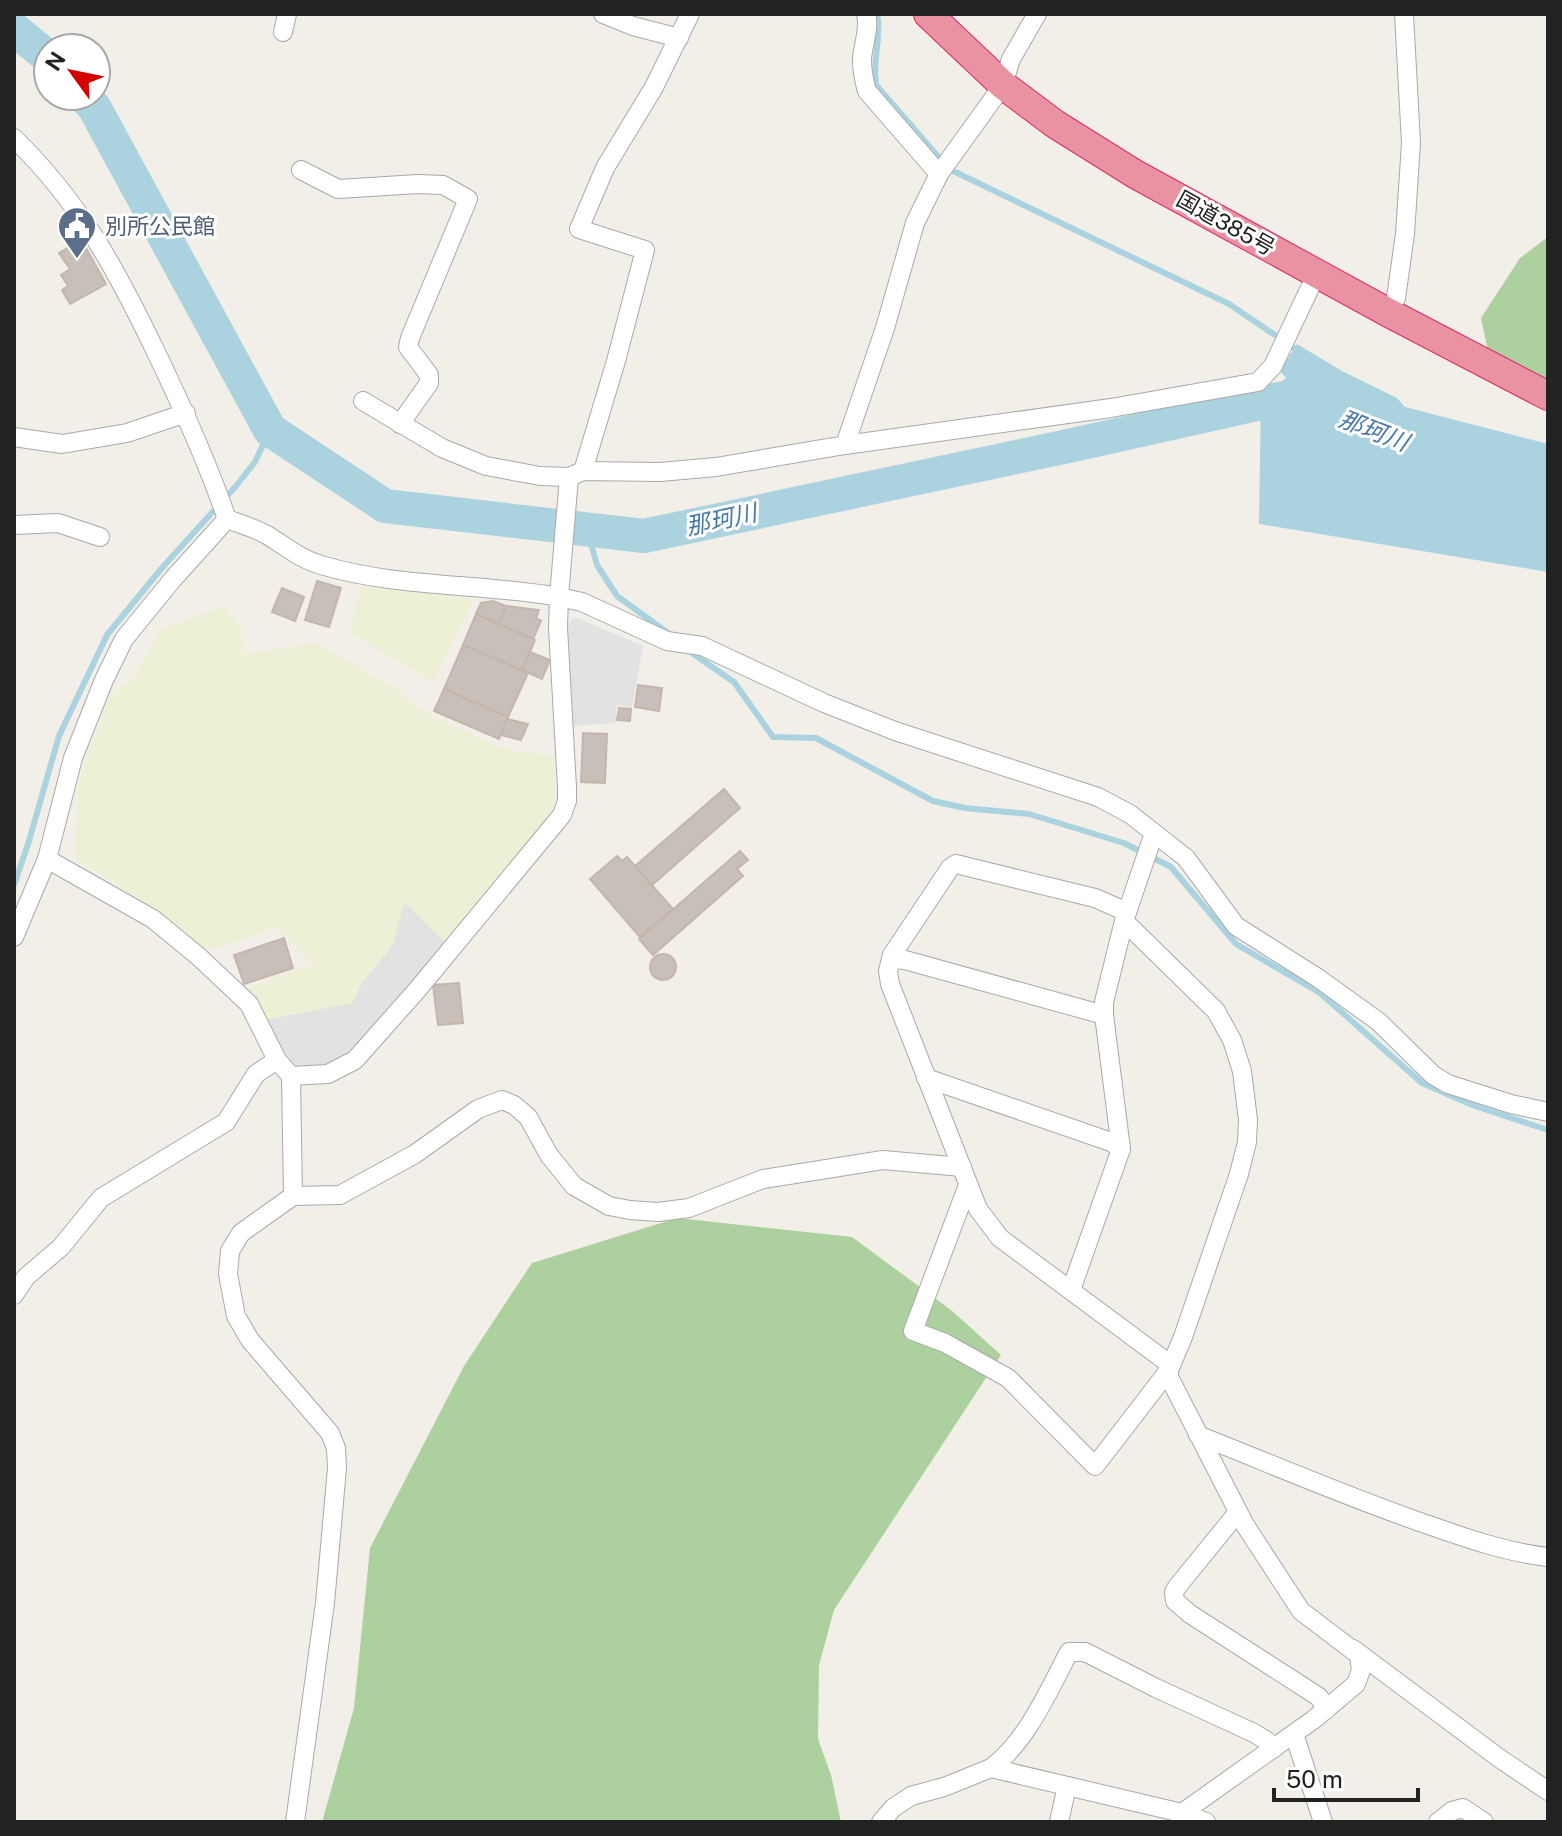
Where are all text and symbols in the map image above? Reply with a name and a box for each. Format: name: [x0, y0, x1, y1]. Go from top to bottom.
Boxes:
north arrow: [32, 32, 112, 112]
text: N: [40, 47, 71, 75]
street label: 国道385号: [1172, 185, 1280, 261]
public building icon: 別所公民館: [56, 205, 98, 260]
place label: 別所公民館: [105, 213, 215, 239]
water label: 那珂川: [1335, 404, 1415, 457]
water label: 那珂川: [683, 497, 762, 540]
scale bar: [1274, 1752, 1418, 1802]
text: 50 m: [1286, 1765, 1343, 1793]

